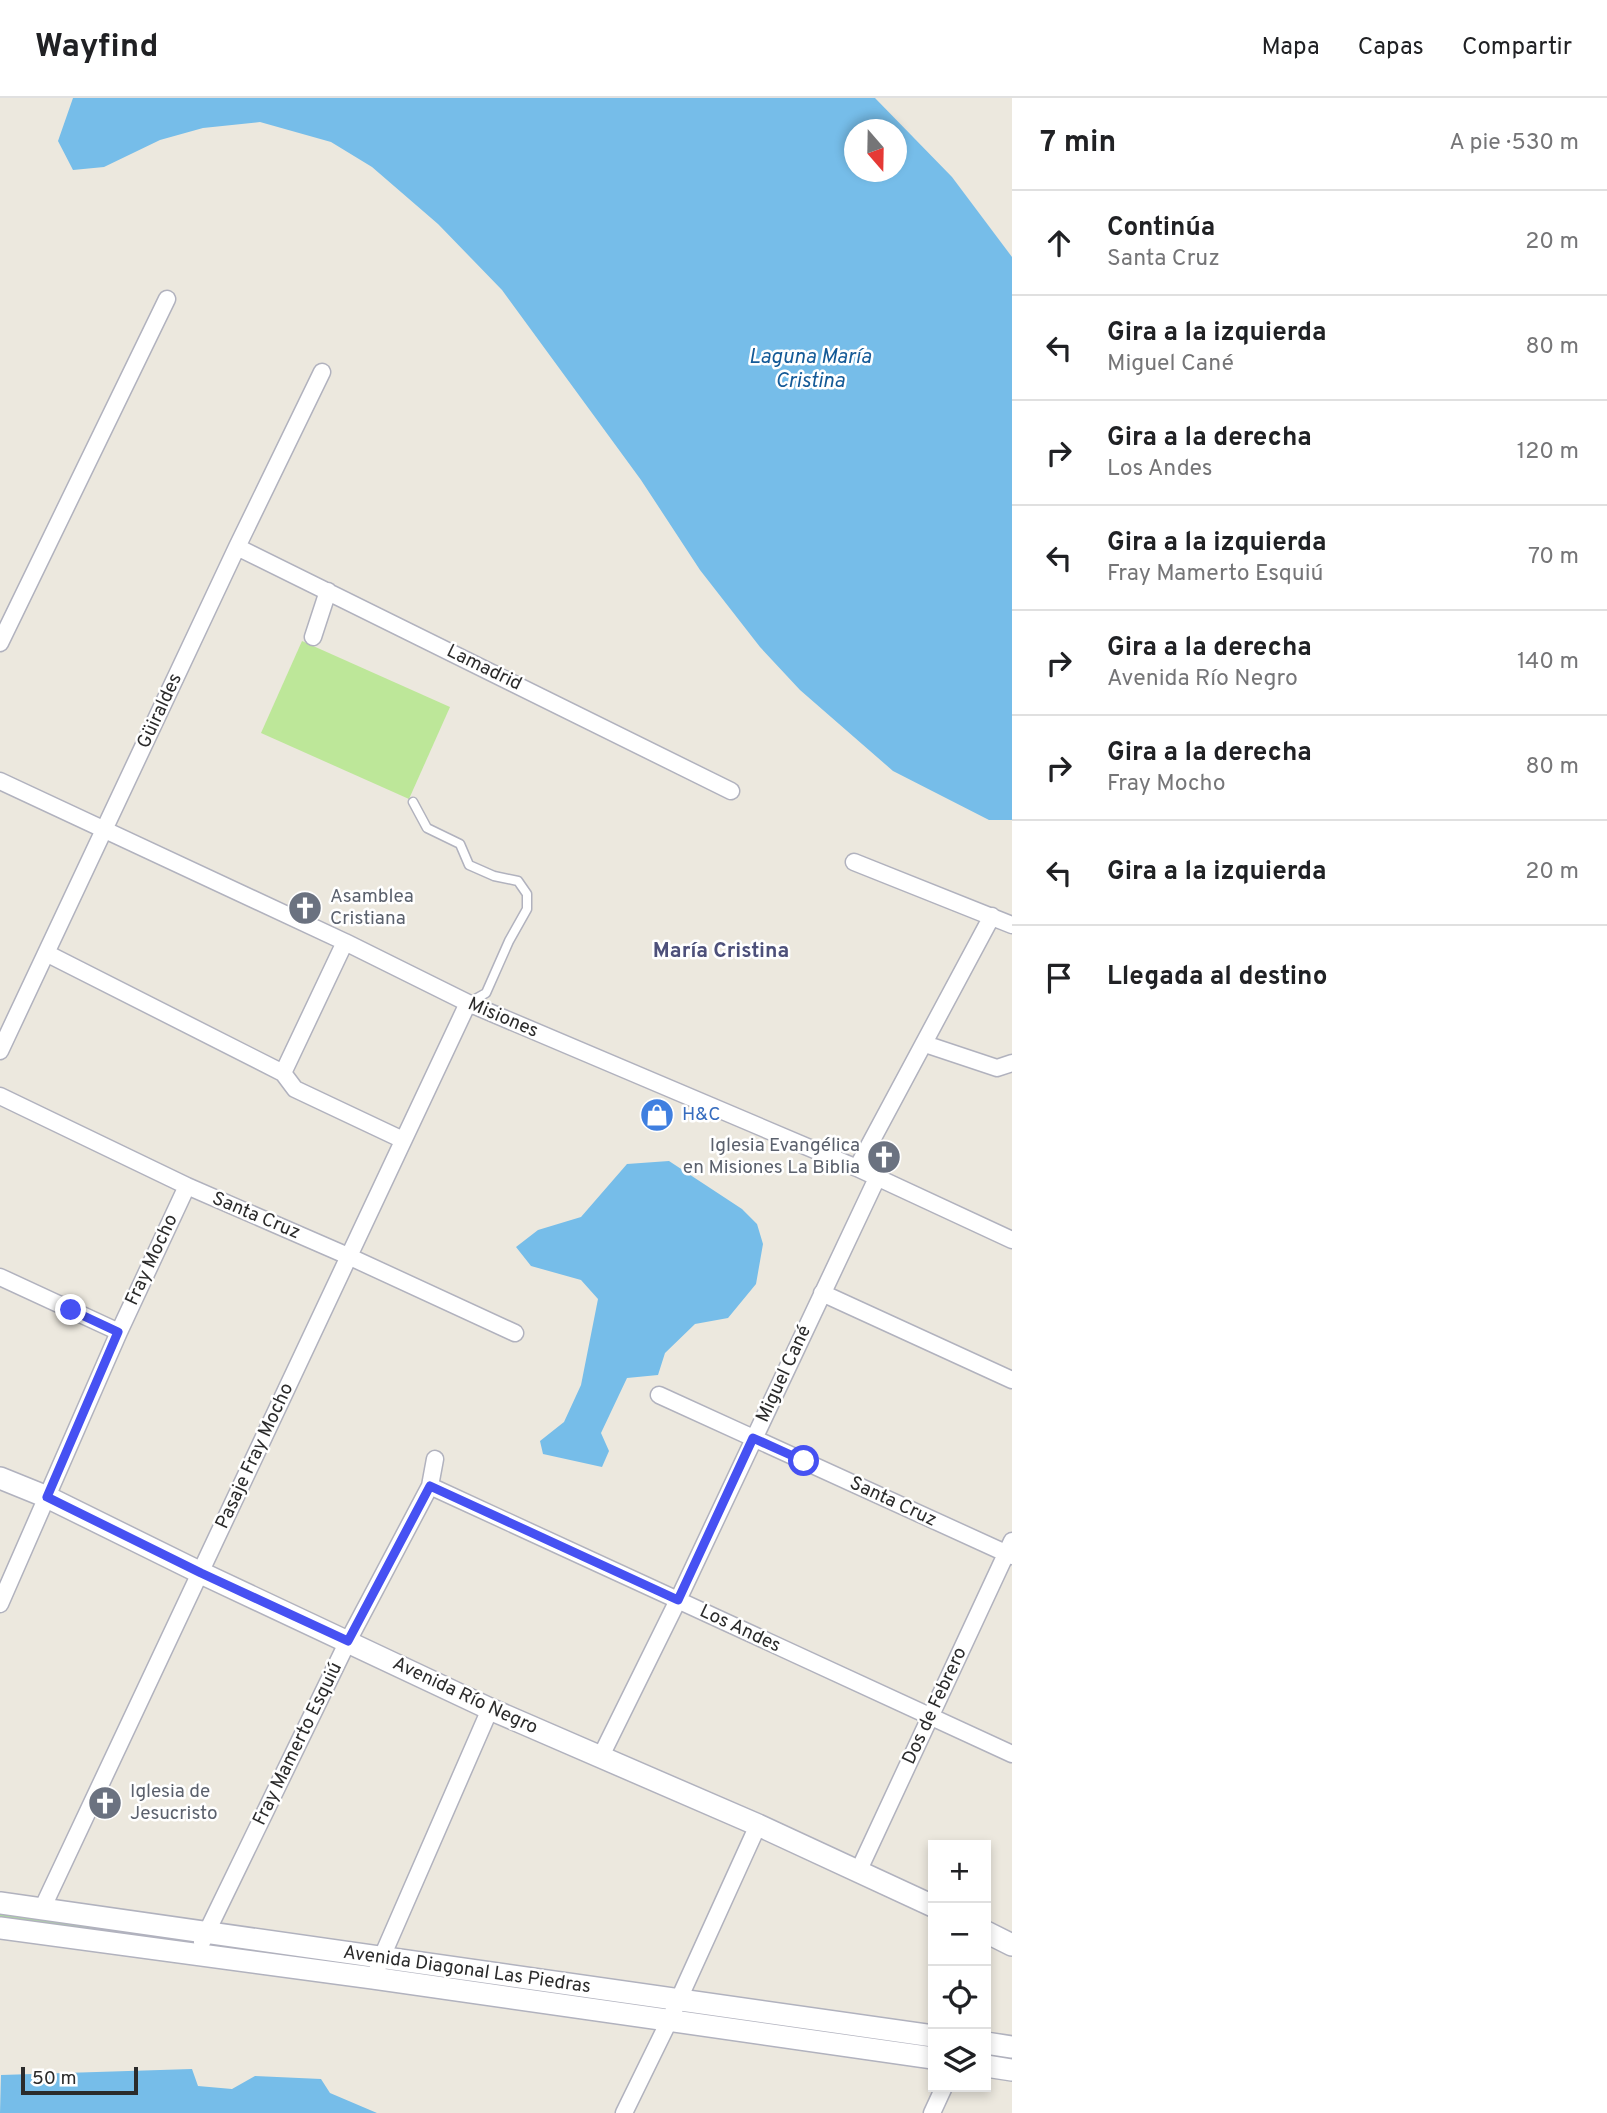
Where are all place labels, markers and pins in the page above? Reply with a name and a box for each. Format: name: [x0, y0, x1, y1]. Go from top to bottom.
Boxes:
place label: Asamblea Cristiana: [330, 885, 414, 931]
church icon: Asamblea Cristiana: [286, 889, 324, 927]
shop icon: H&C: [638, 1096, 676, 1134]
place label: H&C: [682, 1103, 720, 1127]
place label: Iglesia Evangélica en Misiones La Biblia: [683, 1134, 860, 1180]
church icon: Iglesia Evangélica en Misiones La Biblia: [865, 1138, 903, 1176]
place label: Iglesia de Jesucristo: [130, 1780, 218, 1826]
church icon: Iglesia de Jesucristo: [86, 1784, 124, 1822]

